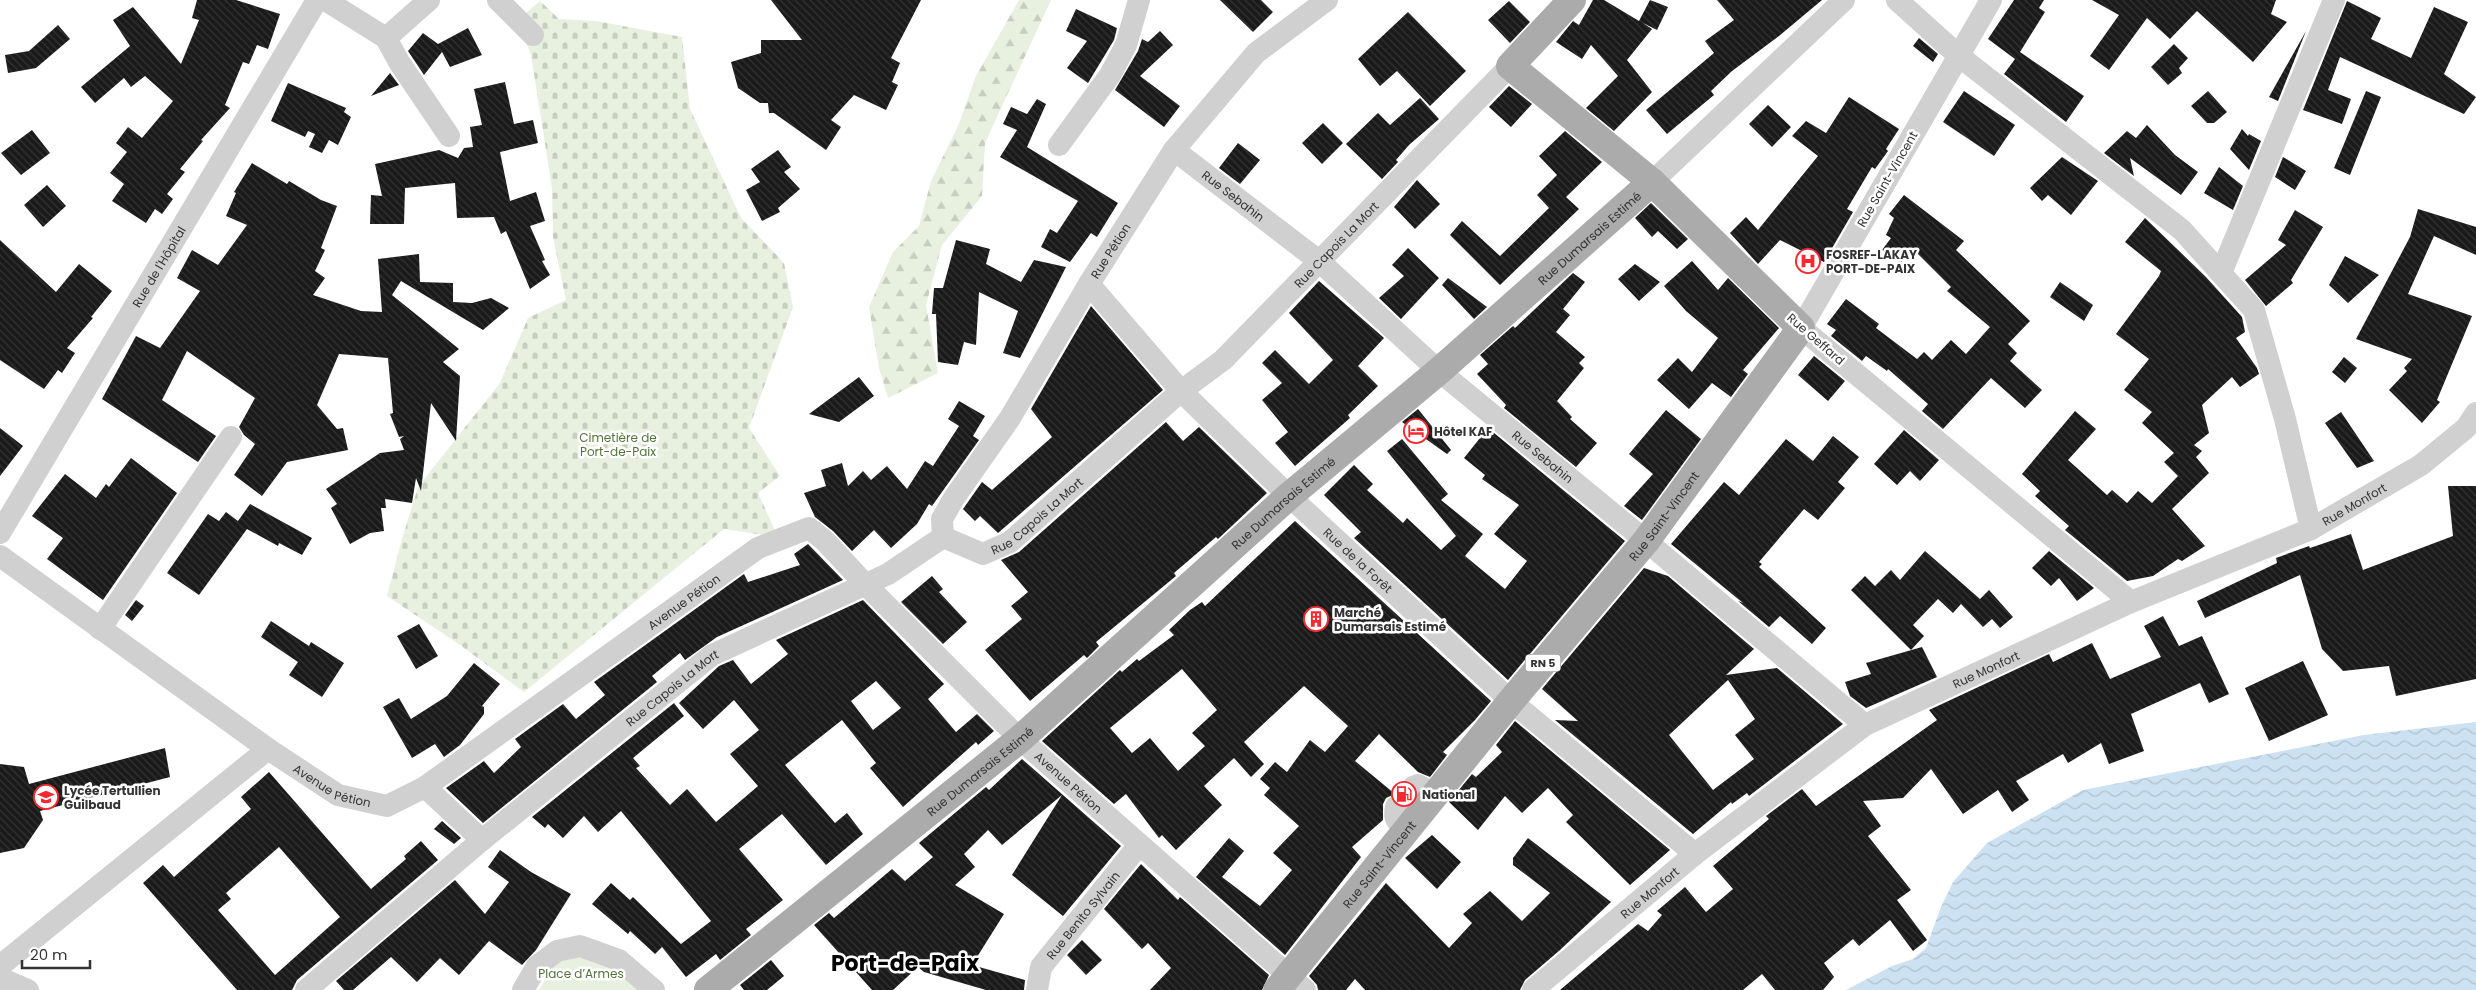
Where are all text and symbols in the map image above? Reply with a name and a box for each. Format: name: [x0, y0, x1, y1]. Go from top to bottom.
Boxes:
street label: Rue Saint-Vincent: [1853, 128, 1921, 230]
street label: Rue Sebahin: [1199, 166, 1268, 225]
street label: Rue Dumarsais Estimé: [1534, 187, 1645, 288]
street label: Rue Capois La Mort: [1290, 197, 1382, 291]
street label: Rue Pétion: [1086, 220, 1134, 282]
street label: Rue de l'Hôpital: [128, 223, 189, 310]
place label: FOSREF-LAKAY PORT-DE-PAIX: [1826, 246, 1917, 277]
hospital icon: FOSREF-LAKAY PORT-DE-PAIX: [1795, 248, 1821, 274]
street label: Rue Geffard: [1784, 309, 1848, 369]
hotel icon: Hôtel KAF: [1403, 418, 1429, 444]
place label: Hôtel KAF: [1434, 423, 1493, 440]
street label: Rue Sebahin: [1509, 426, 1577, 487]
park label: Cimetière de Port-de-Paix: [579, 429, 657, 460]
street label: Rue Dumarsais Estimé: [1227, 453, 1339, 553]
street label: Rue Saint-Vincent: [1625, 467, 1703, 564]
street label: Rue Capois La Mort: [988, 473, 1086, 558]
street label: Rue Monfort: [2319, 479, 2389, 529]
street label: Rue de la Forêt: [1320, 524, 1397, 596]
street label: Avenue Pétion: [644, 570, 723, 633]
place label: Marché Dumarsais Estimé: [1334, 604, 1447, 635]
building icon: Marché Dumarsais Estimé: [1303, 606, 1329, 632]
street label: Rue Capois La Mort: [622, 645, 721, 730]
street label: Rue Monfort: [1950, 646, 2022, 692]
road number: RN 5: [1526, 654, 1560, 671]
street label: Rue Dumarsais Estimé: [923, 723, 1037, 820]
street label: Avenue Pétion: [1031, 747, 1106, 817]
street label: Avenue Pétion: [290, 759, 373, 811]
fuel station icon: National: [1391, 781, 1417, 807]
place label: Lycée Tertullien Guilbaud: [64, 782, 161, 813]
school or university icon: Lycée Tertullien Guilbaud: [33, 784, 59, 810]
place label: National: [1422, 786, 1475, 803]
street label: Rue Saint-Vincent: [1338, 817, 1420, 911]
street label: Rue Monfort: [1616, 863, 1682, 922]
street label: Rue Benito Sylvain: [1042, 867, 1123, 963]
scale bar: [22, 938, 90, 970]
text: 20 m: [30, 944, 68, 965]
district label: Port-de-Paix: [831, 948, 979, 979]
park label: Place d’Armes: [538, 965, 624, 982]

